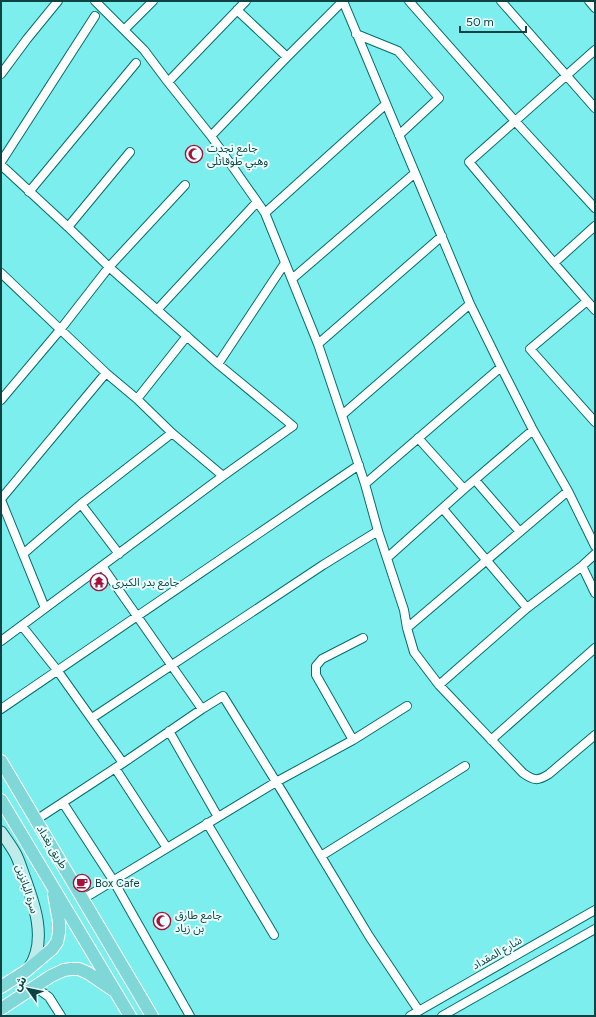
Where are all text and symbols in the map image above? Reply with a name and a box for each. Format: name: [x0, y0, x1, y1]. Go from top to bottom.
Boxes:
scale bar: [460, 8, 526, 34]
text: 50 m: [466, 15, 494, 29]
place label: جامع نجدت وهبي طوقاتلى: [207, 142, 268, 170]
mosque icon: جامع نجدت وهبي طوقاتلى: [184, 144, 204, 164]
temple icon: جامع بدر الكبرى: [89, 572, 109, 592]
place label: جامع بدر الكبرى: [112, 576, 180, 590]
street label: طريق بغداد: [34, 823, 70, 871]
street label: سرة البانزين: [13, 863, 41, 915]
cafe icon: Box Cafe: [72, 873, 92, 893]
place label: Box Cafe: [95, 877, 140, 890]
place label: جامع طارق بن زياد: [175, 909, 222, 935]
mosque icon: جامع طارق بن زياد: [152, 911, 172, 931]
street label: شارع المقداد: [470, 933, 525, 973]
north arrow: [8, 969, 48, 1009]
text: ش: [10, 974, 30, 994]

